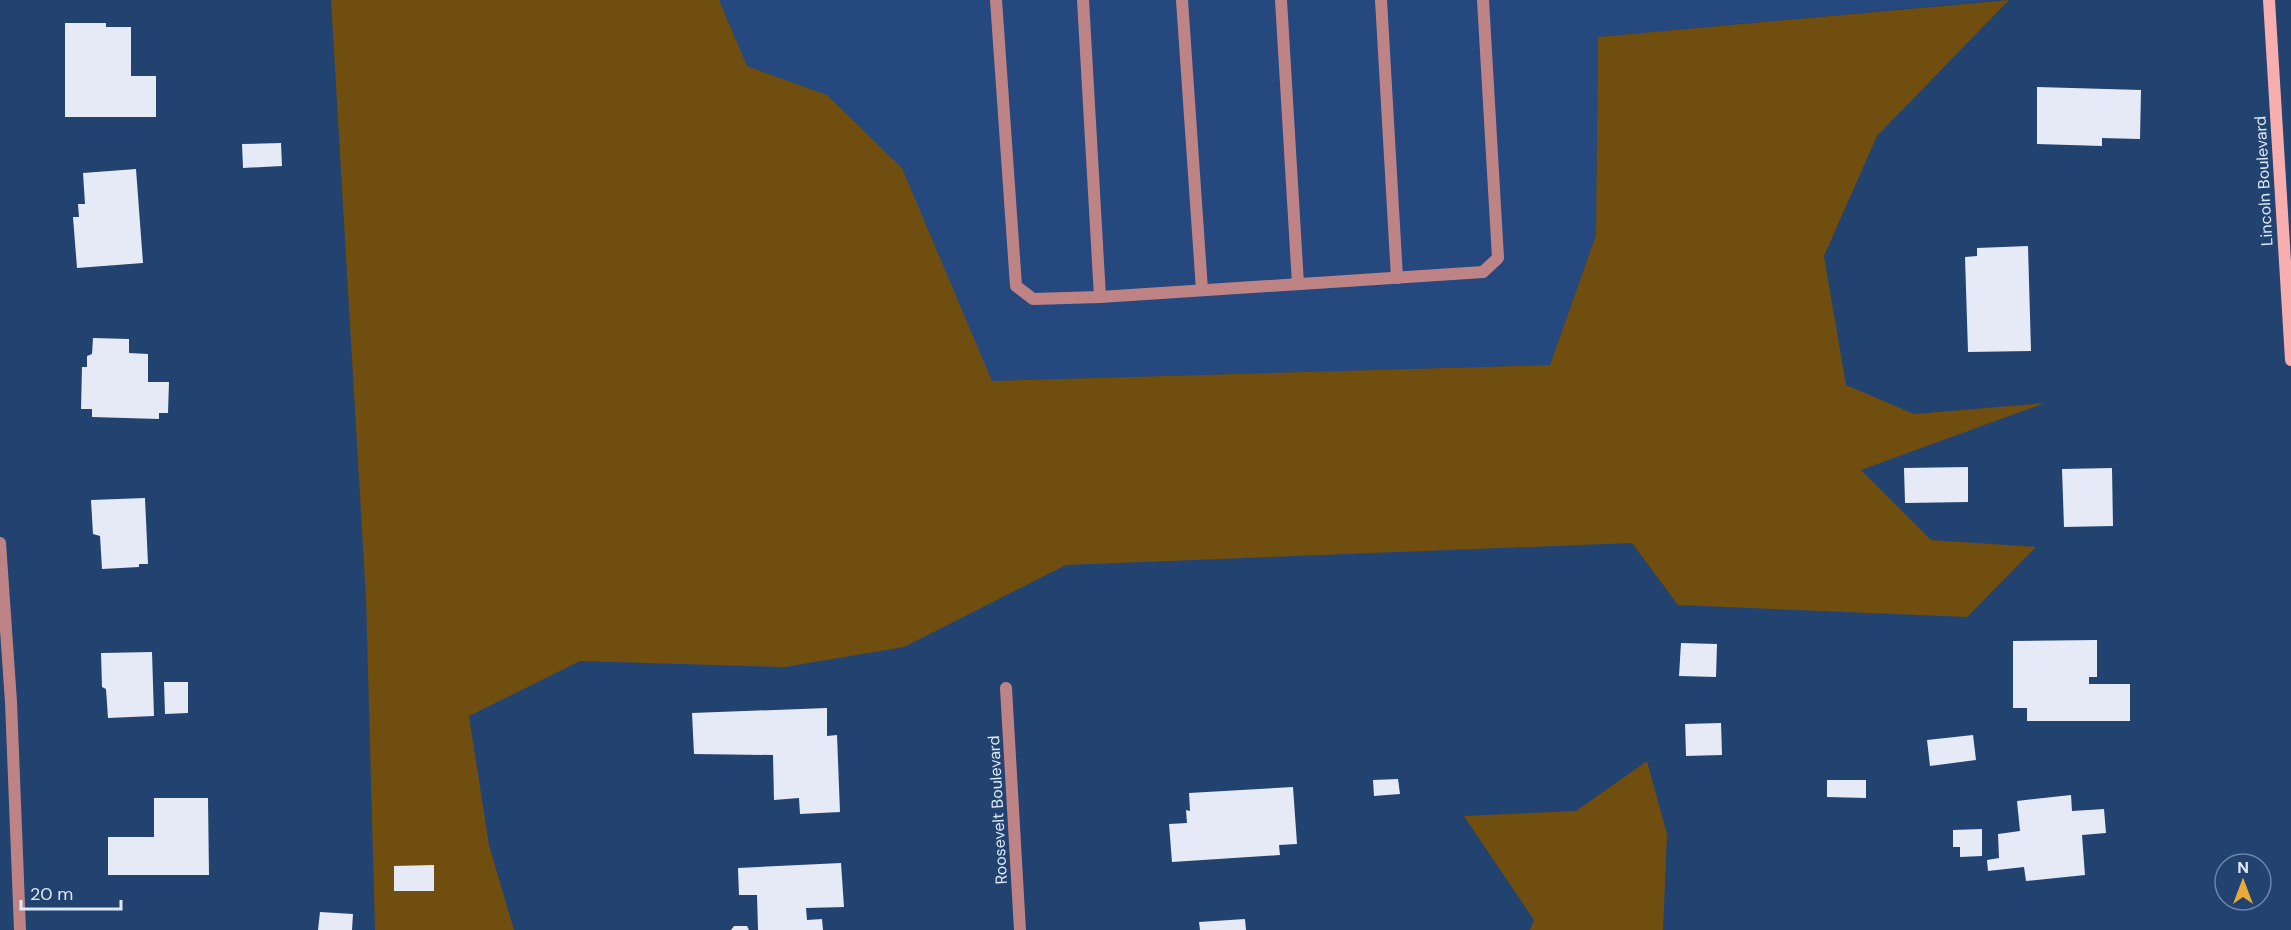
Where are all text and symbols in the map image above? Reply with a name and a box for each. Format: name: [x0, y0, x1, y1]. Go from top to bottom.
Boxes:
street label: Lincoln Boulevard: [2250, 115, 2277, 247]
street label: Roosevelt Boulevard: [983, 735, 1012, 885]
north arrow: [2213, 852, 2273, 912]
text: N: [2237, 857, 2249, 878]
scale bar: [21, 873, 122, 911]
text: 20 m: [30, 882, 73, 906]

